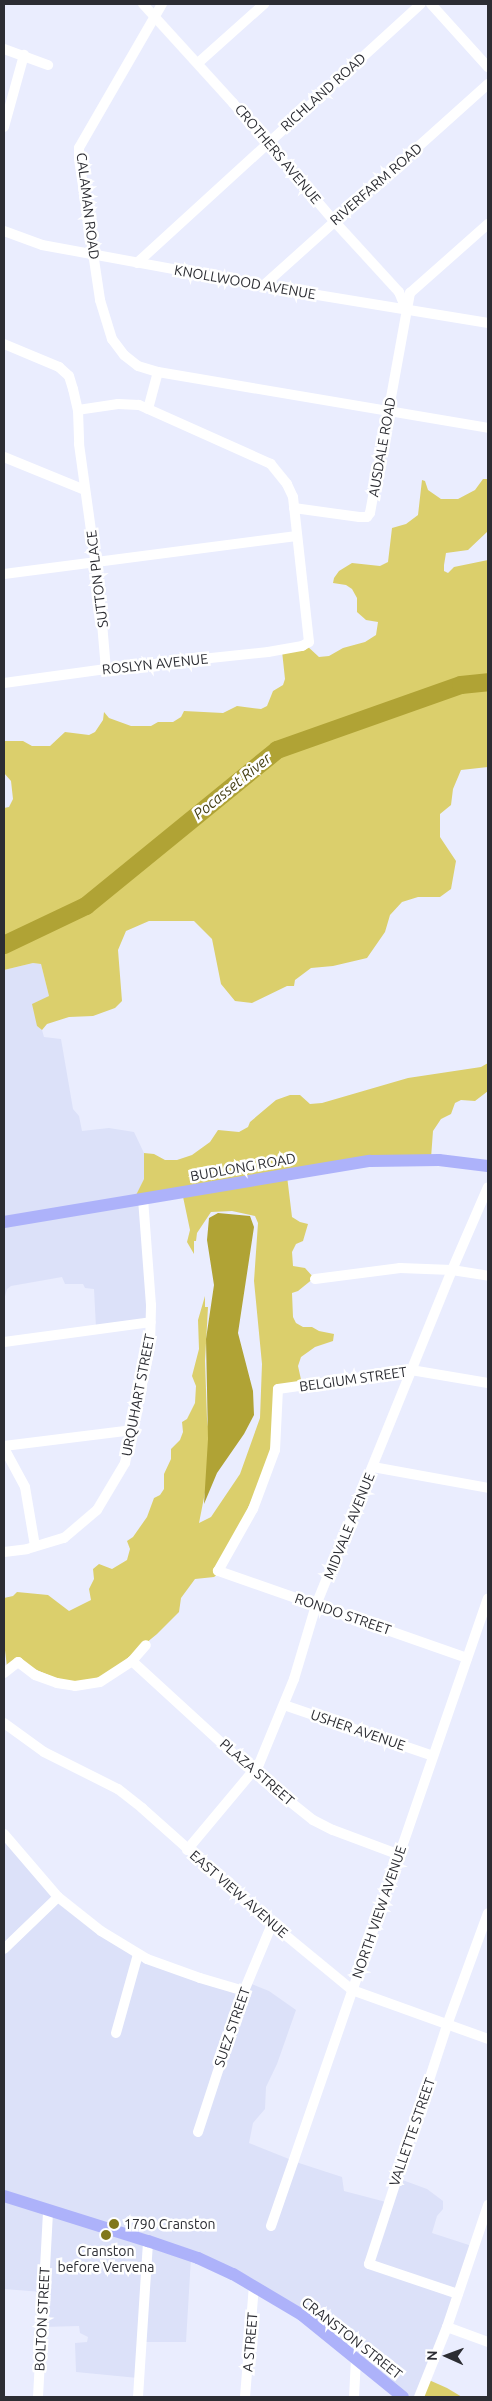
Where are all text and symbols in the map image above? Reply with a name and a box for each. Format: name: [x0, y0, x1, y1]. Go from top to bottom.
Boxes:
street label: RICHLAND ROAD: [277, 49, 369, 135]
street label: CROTHERS AVENUE: [231, 101, 325, 207]
street label: RIVERFARM ROAD: [327, 140, 425, 228]
street label: CALAMAN ROAD: [73, 152, 103, 260]
street label: KNOLLWOOD AVENUE: [173, 261, 317, 303]
street label: AUSDALE ROAD: [365, 396, 399, 498]
street label: SUTTON PLACE: [83, 529, 111, 629]
street label: ROSLYN AVENUE: [101, 650, 209, 678]
water label: Pocasset River: [190, 749, 274, 823]
street label: BUDLONG ROAD: [189, 1149, 297, 1185]
street label: URQUHART STREET: [118, 1332, 158, 1458]
street label: BELGIUM STREET: [298, 1363, 408, 1395]
street label: MIDVALE AVENUE: [320, 1470, 378, 1582]
street label: RONDO STREET: [293, 1590, 393, 1638]
street label: USHER AVENUE: [308, 1706, 408, 1754]
street label: PLAZA STREET: [216, 1735, 298, 1809]
street label: NORTH VIEW AVENUE: [348, 1843, 410, 1981]
street label: EAST VIEW AVENUE: [186, 1847, 292, 1941]
street label: SUEZ STREET: [211, 1985, 253, 2069]
street label: VALLETTE STREET: [386, 2076, 438, 2188]
place label: 1790 Cranston: [124, 2216, 216, 2232]
marker: 1790 Cranston: [108, 2218, 120, 2230]
marker: Cranston before Vervena: [100, 2229, 112, 2241]
place label: Cranston before Vervena: [57, 2243, 155, 2276]
street label: BOLTON STREET: [31, 2266, 53, 2372]
street label: CRANSTON STREET: [298, 2294, 406, 2382]
street label: A STREET: [239, 2312, 261, 2372]
north arrow: [422, 2331, 472, 2381]
text: N: [424, 2350, 440, 2361]

